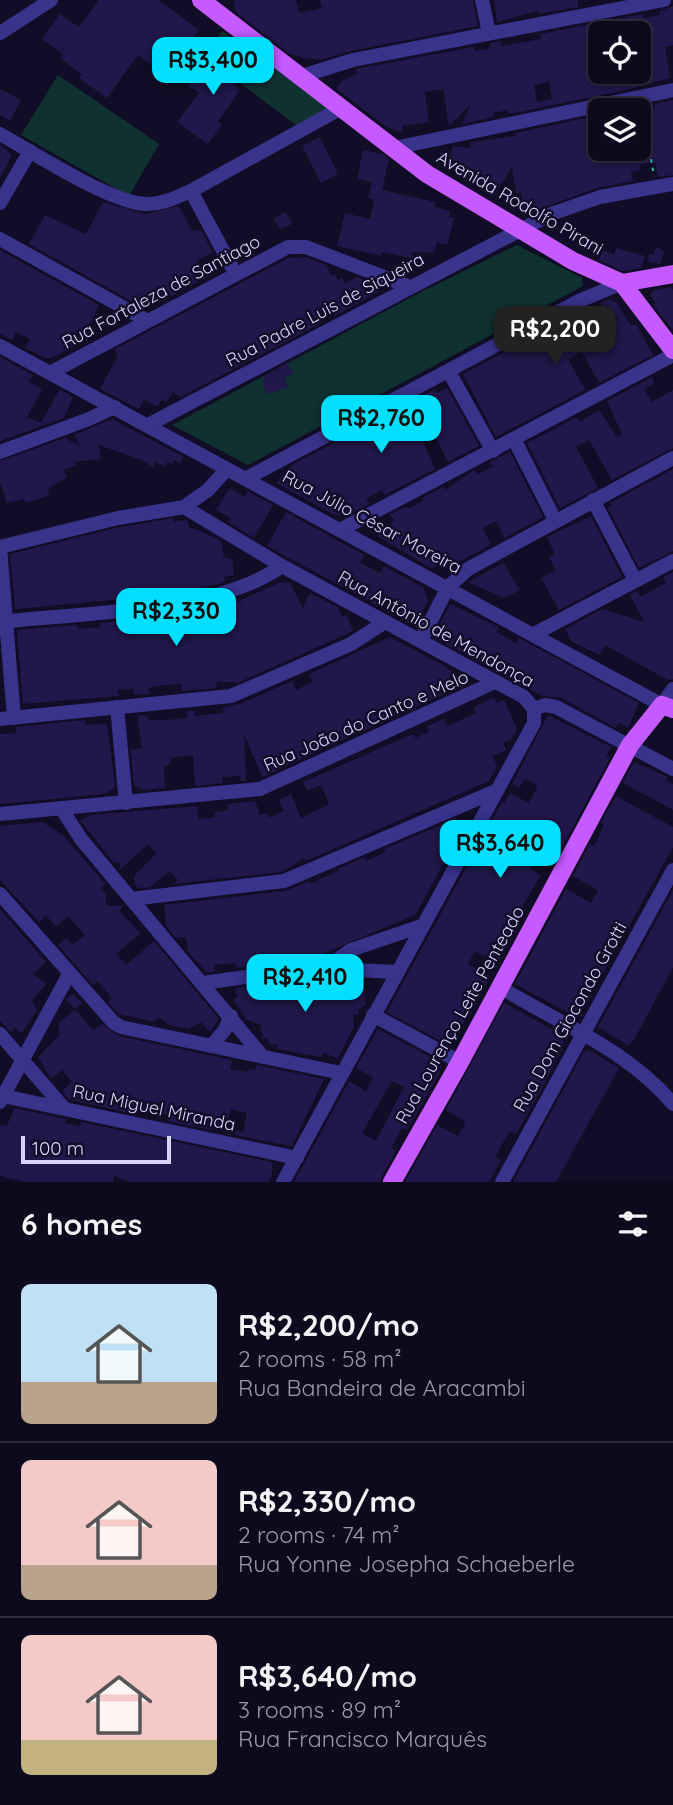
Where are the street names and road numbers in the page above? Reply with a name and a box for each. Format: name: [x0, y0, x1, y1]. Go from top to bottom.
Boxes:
street label: Avenida Rodolfo Pirani: [433, 145, 608, 260]
street label: Rua Fortaleza de Santiago: [58, 229, 264, 354]
street label: Rua Padre Luis de Siqueira: [221, 247, 428, 372]
street label: Rua Júlio César Moreira: [279, 465, 466, 579]
street label: Rua Antônio de Mendonça: [334, 565, 538, 692]
street label: Rua João do Canto e Melo: [260, 665, 472, 776]
street label: Rua Lourenço Leite Penteado: [390, 902, 529, 1128]
street label: Rua Dom Giocondo Grotti: [508, 918, 631, 1116]
street label: Rua Miguel Miranda: [71, 1079, 238, 1136]

